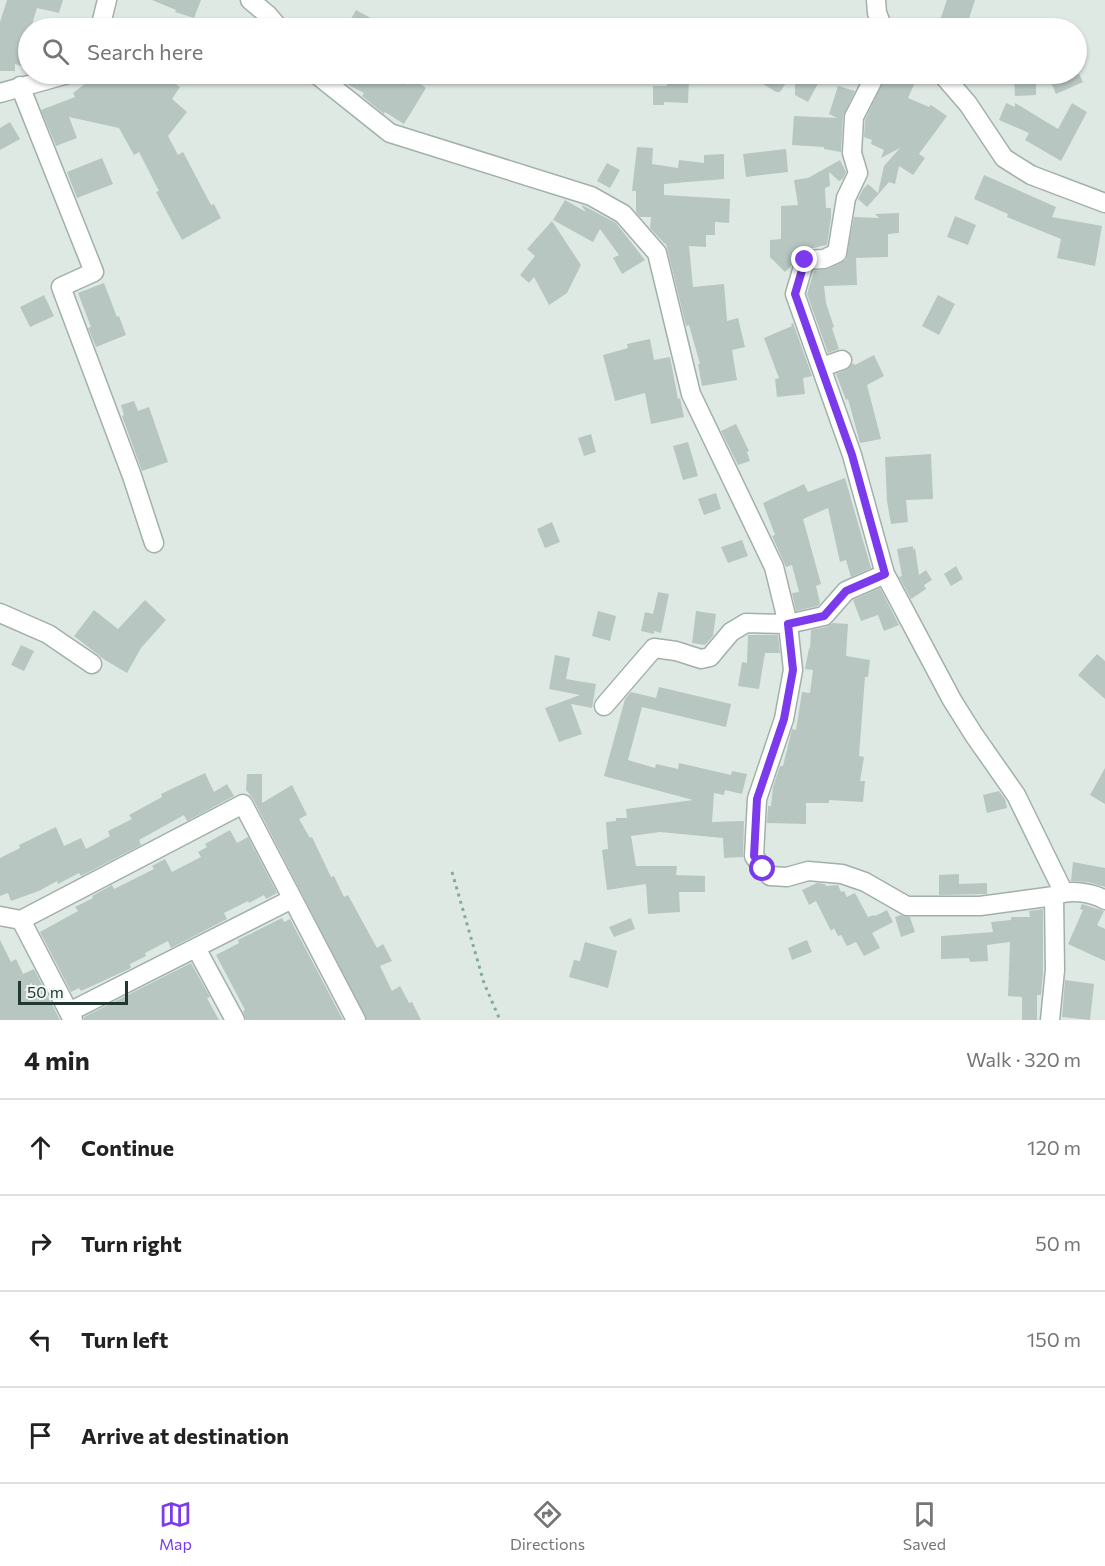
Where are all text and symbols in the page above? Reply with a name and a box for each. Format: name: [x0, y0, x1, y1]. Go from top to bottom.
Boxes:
search box: [18, 18, 1087, 84]
icon: search: [39, 35, 72, 68]
text: Search here: [87, 38, 203, 65]
route end: [791, 246, 817, 272]
route start: [749, 855, 775, 881]
scale bar: [18, 978, 128, 1006]
text: 50 m: [27, 982, 64, 1001]
text: 4 min: [24, 1044, 90, 1075]
text: Walk · 320 m: [966, 1047, 1081, 1071]
icon: ahead: [24, 1131, 57, 1164]
text: Continue: [81, 1134, 174, 1161]
text: 120 m: [1027, 1135, 1081, 1159]
icon: right: [24, 1227, 57, 1260]
text: Turn right: [81, 1230, 182, 1257]
text: 50 m: [1035, 1231, 1081, 1255]
icon: left: [24, 1323, 57, 1356]
text: Turn left: [81, 1326, 168, 1353]
text: 150 m: [1027, 1327, 1081, 1351]
icon: arrive: [24, 1419, 57, 1452]
text: Arrive at destination: [81, 1422, 289, 1449]
tab: Map: [159, 1498, 192, 1553]
tab: Directions: [510, 1498, 585, 1553]
tab: Saved: [903, 1498, 946, 1553]

